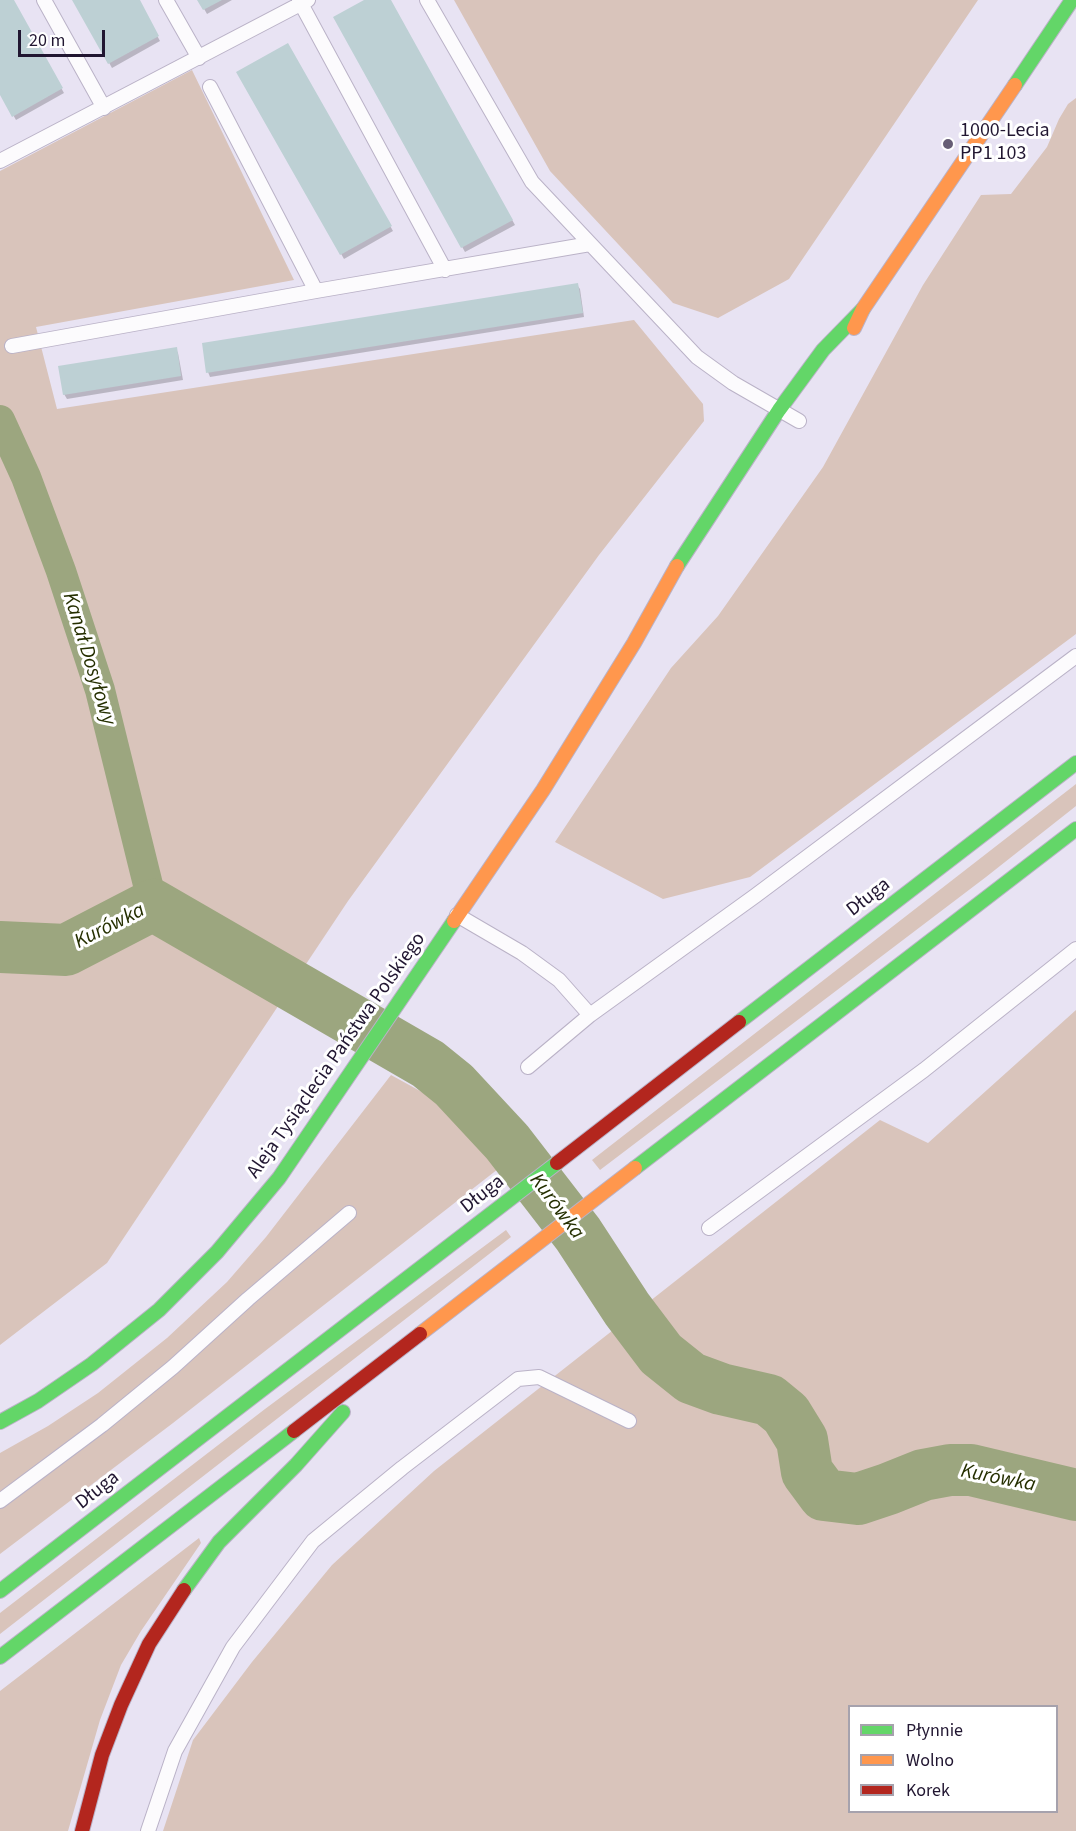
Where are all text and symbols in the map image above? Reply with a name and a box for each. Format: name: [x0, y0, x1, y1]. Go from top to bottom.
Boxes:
scale bar: [21, 18, 108, 56]
text: 20 m: [29, 28, 65, 53]
place label: 1000-Lecia PP1 103: [960, 120, 1050, 167]
marker: 1000-Lecia PP1 103: [941, 137, 955, 151]
water label: Kanał Dosyłowy: [56, 590, 120, 728]
street label: Długa: [842, 873, 896, 923]
water label: Kurówka: [71, 899, 149, 955]
street label: Aleja Tysiąclecia Państwa Polskiego: [243, 928, 431, 1184]
water label: Kurówka: [523, 1169, 589, 1245]
street label: Długa: [456, 1170, 510, 1220]
water label: Kurówka: [958, 1459, 1038, 1499]
street label: Długa: [71, 1466, 125, 1516]
legend: [848, 1705, 1058, 1813]
text: Płynnie: [906, 1718, 963, 1743]
text: Wolno: [906, 1748, 954, 1773]
text: Korek: [906, 1778, 950, 1803]

